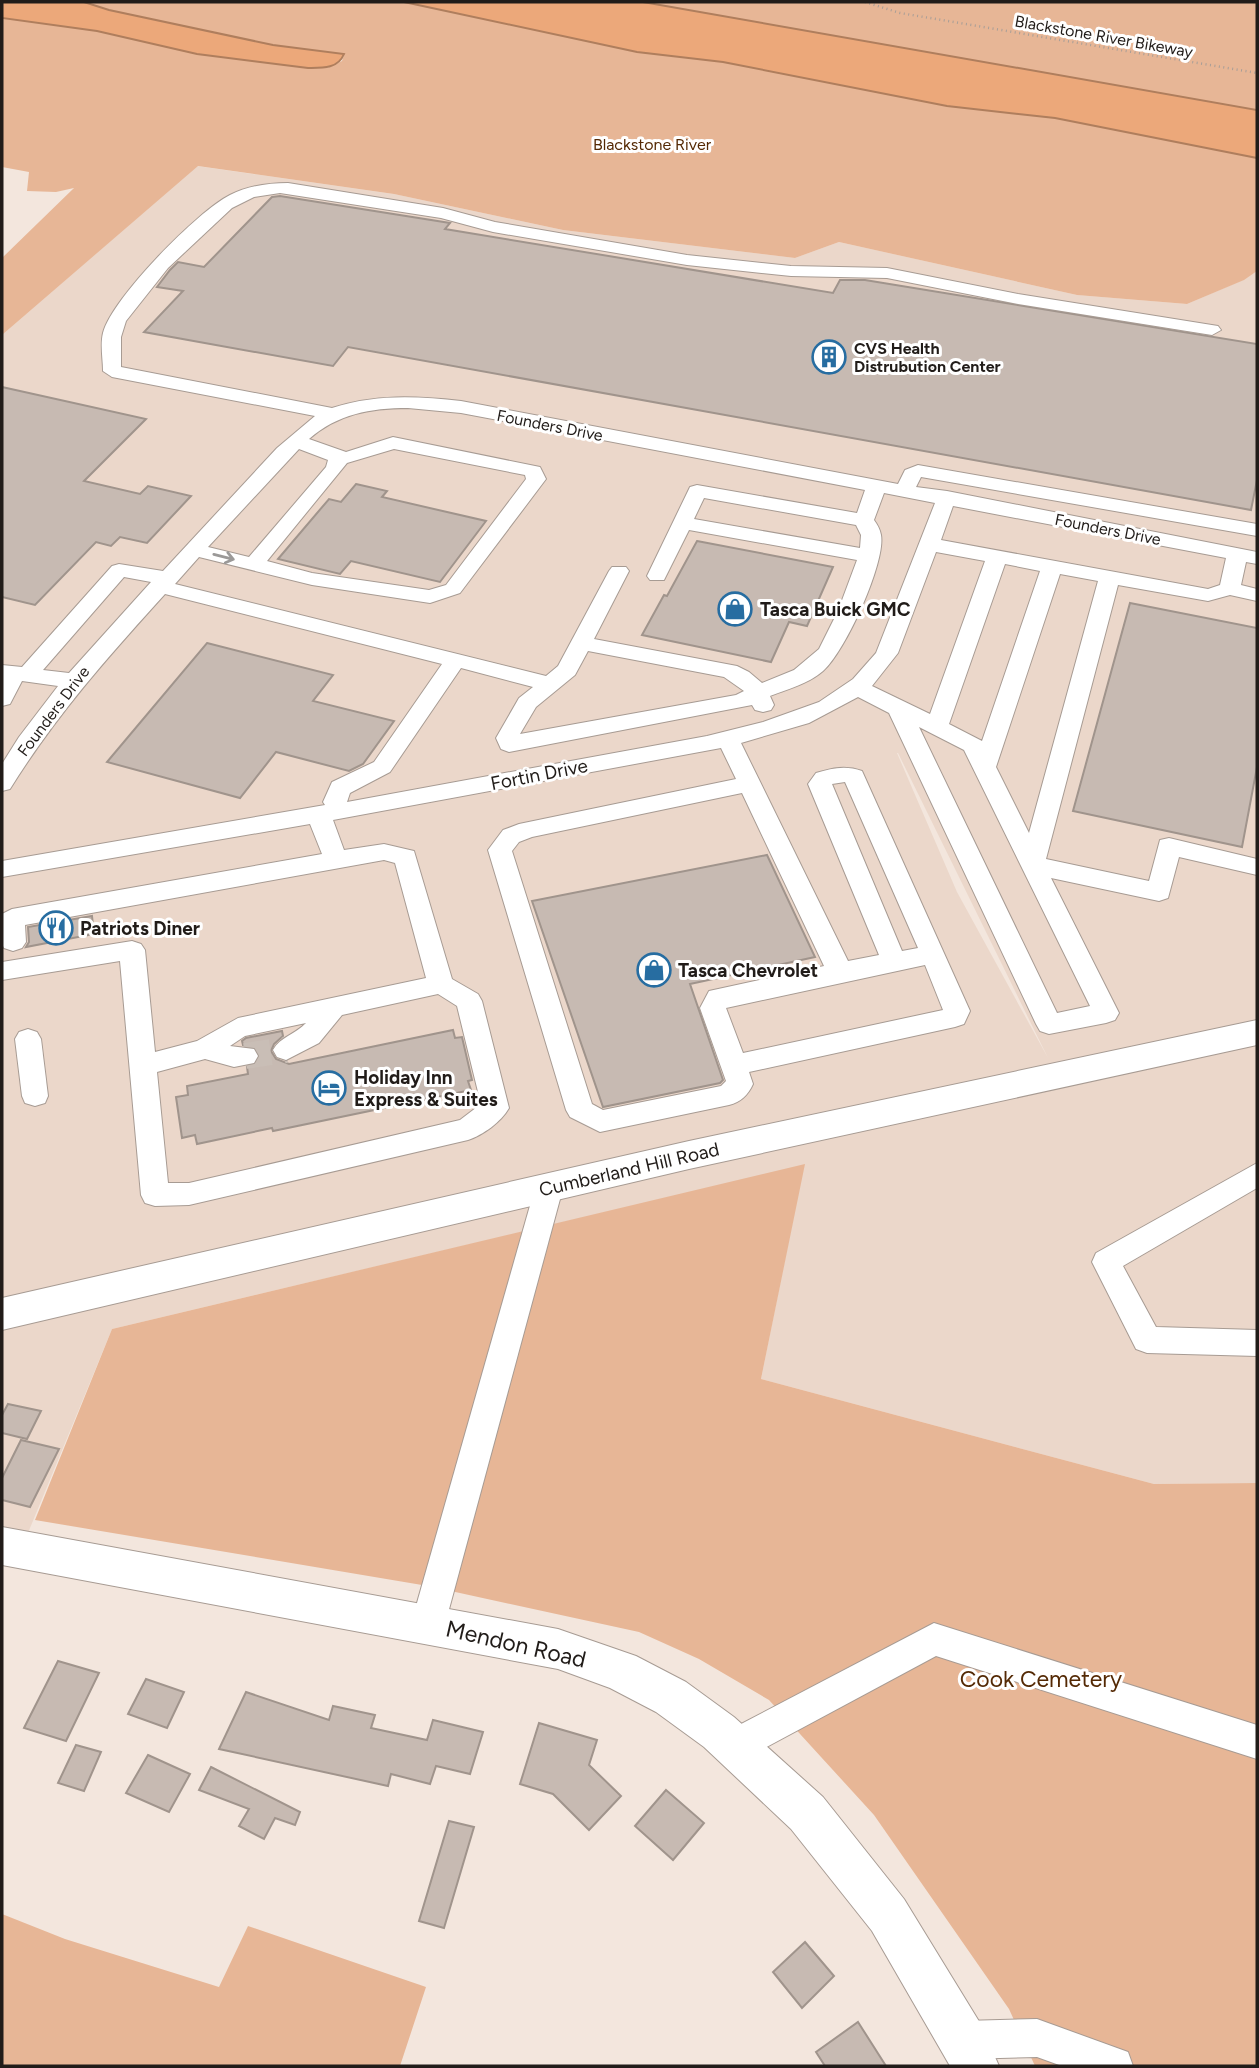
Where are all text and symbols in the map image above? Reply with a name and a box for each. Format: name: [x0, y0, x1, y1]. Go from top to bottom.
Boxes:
street label: Blackstone River Bikeway: [1013, 11, 1195, 62]
park label: Blackstone River: [593, 135, 712, 154]
building icon: CVS Health Distrubution Center: [810, 338, 848, 376]
place label: CVS Health Distrubution Center: [854, 339, 1001, 376]
street label: Founders Drive: [495, 406, 605, 445]
street label: Founders Drive: [1053, 510, 1163, 549]
one-way arrow: [212, 551, 234, 564]
shop icon: Tasca Buick GMC: [716, 590, 754, 628]
place label: Tasca Buick GMC: [760, 598, 911, 621]
street label: Founders Drive: [13, 662, 94, 760]
street label: Fortin Drive: [489, 754, 590, 795]
restaurant icon: Patriots Diner: [37, 909, 75, 947]
place label: Patriots Diner: [80, 917, 200, 940]
shop icon: Tasca Chevrolet: [635, 951, 673, 989]
place label: Tasca Chevrolet: [678, 959, 819, 982]
place label: Holiday Inn Express & Suites: [354, 1066, 498, 1111]
hotel icon: Holiday Inn Express & Suites: [310, 1069, 348, 1107]
street label: Cumberland Hill Road: [537, 1138, 721, 1201]
street label: Mendon Road: [443, 1614, 589, 1674]
park label: Cook Cemetery: [960, 1665, 1122, 1693]

